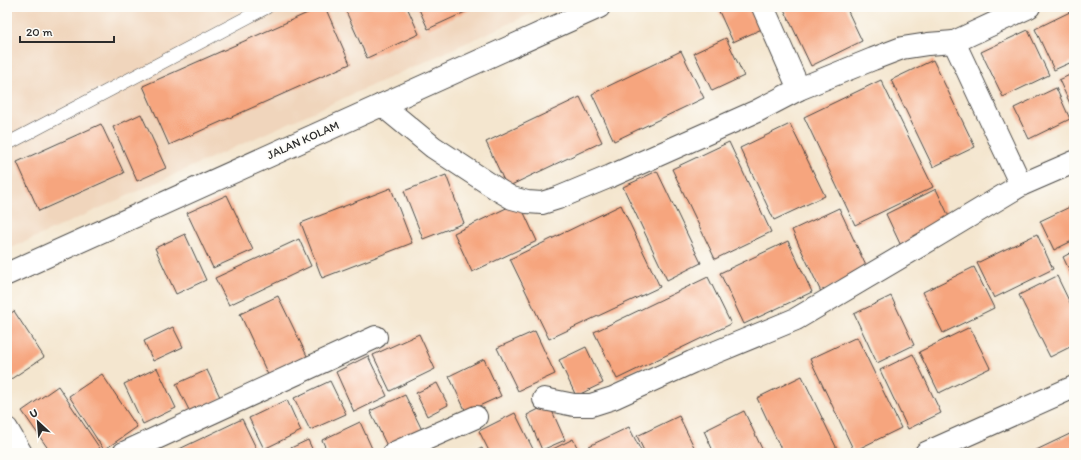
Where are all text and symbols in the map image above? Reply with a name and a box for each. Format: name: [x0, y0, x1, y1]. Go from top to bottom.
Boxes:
scale bar: [20, 18, 114, 44]
text: 20 m: [26, 25, 53, 39]
street label: JALAN KOLAM: [265, 118, 341, 162]
north arrow: [18, 402, 58, 442]
text: U: [28, 406, 40, 421]

